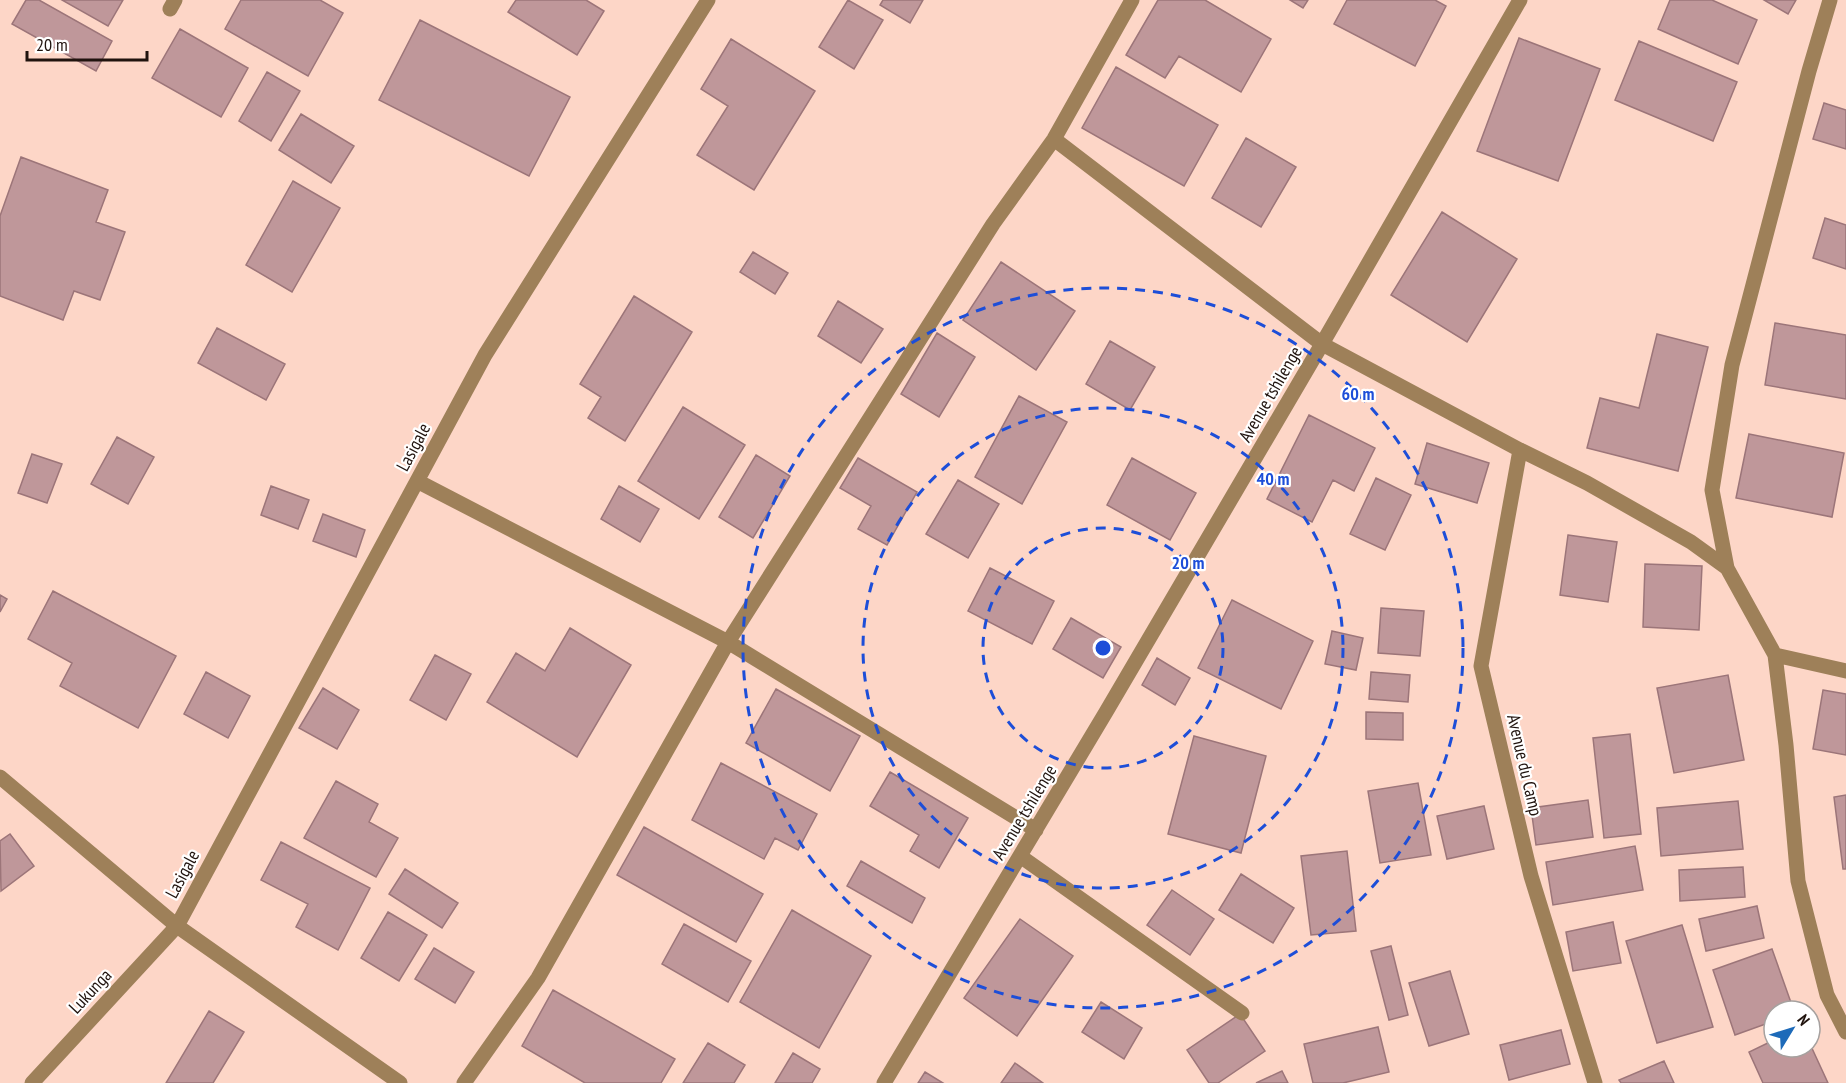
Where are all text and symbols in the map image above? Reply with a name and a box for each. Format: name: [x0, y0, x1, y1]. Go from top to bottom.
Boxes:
scale bar: [27, 24, 147, 62]
text: 20 m: [36, 33, 68, 56]
street label: Avenue tshilenge: [1233, 342, 1307, 446]
text: 60 m: [1342, 382, 1374, 405]
street label: Lasigale: [391, 419, 435, 475]
text: 40 m: [1257, 467, 1289, 490]
text: 20 m: [1172, 551, 1204, 574]
centre of rings: [1093, 638, 1113, 658]
street label: Avenue du Camp: [1502, 712, 1548, 818]
street label: Avenue tshilenge: [987, 760, 1061, 864]
street label: Lasigale: [160, 846, 204, 902]
street label: Lukunga: [64, 964, 116, 1018]
north arrow: [1762, 999, 1822, 1059]
text: N: [1793, 1010, 1814, 1029]

